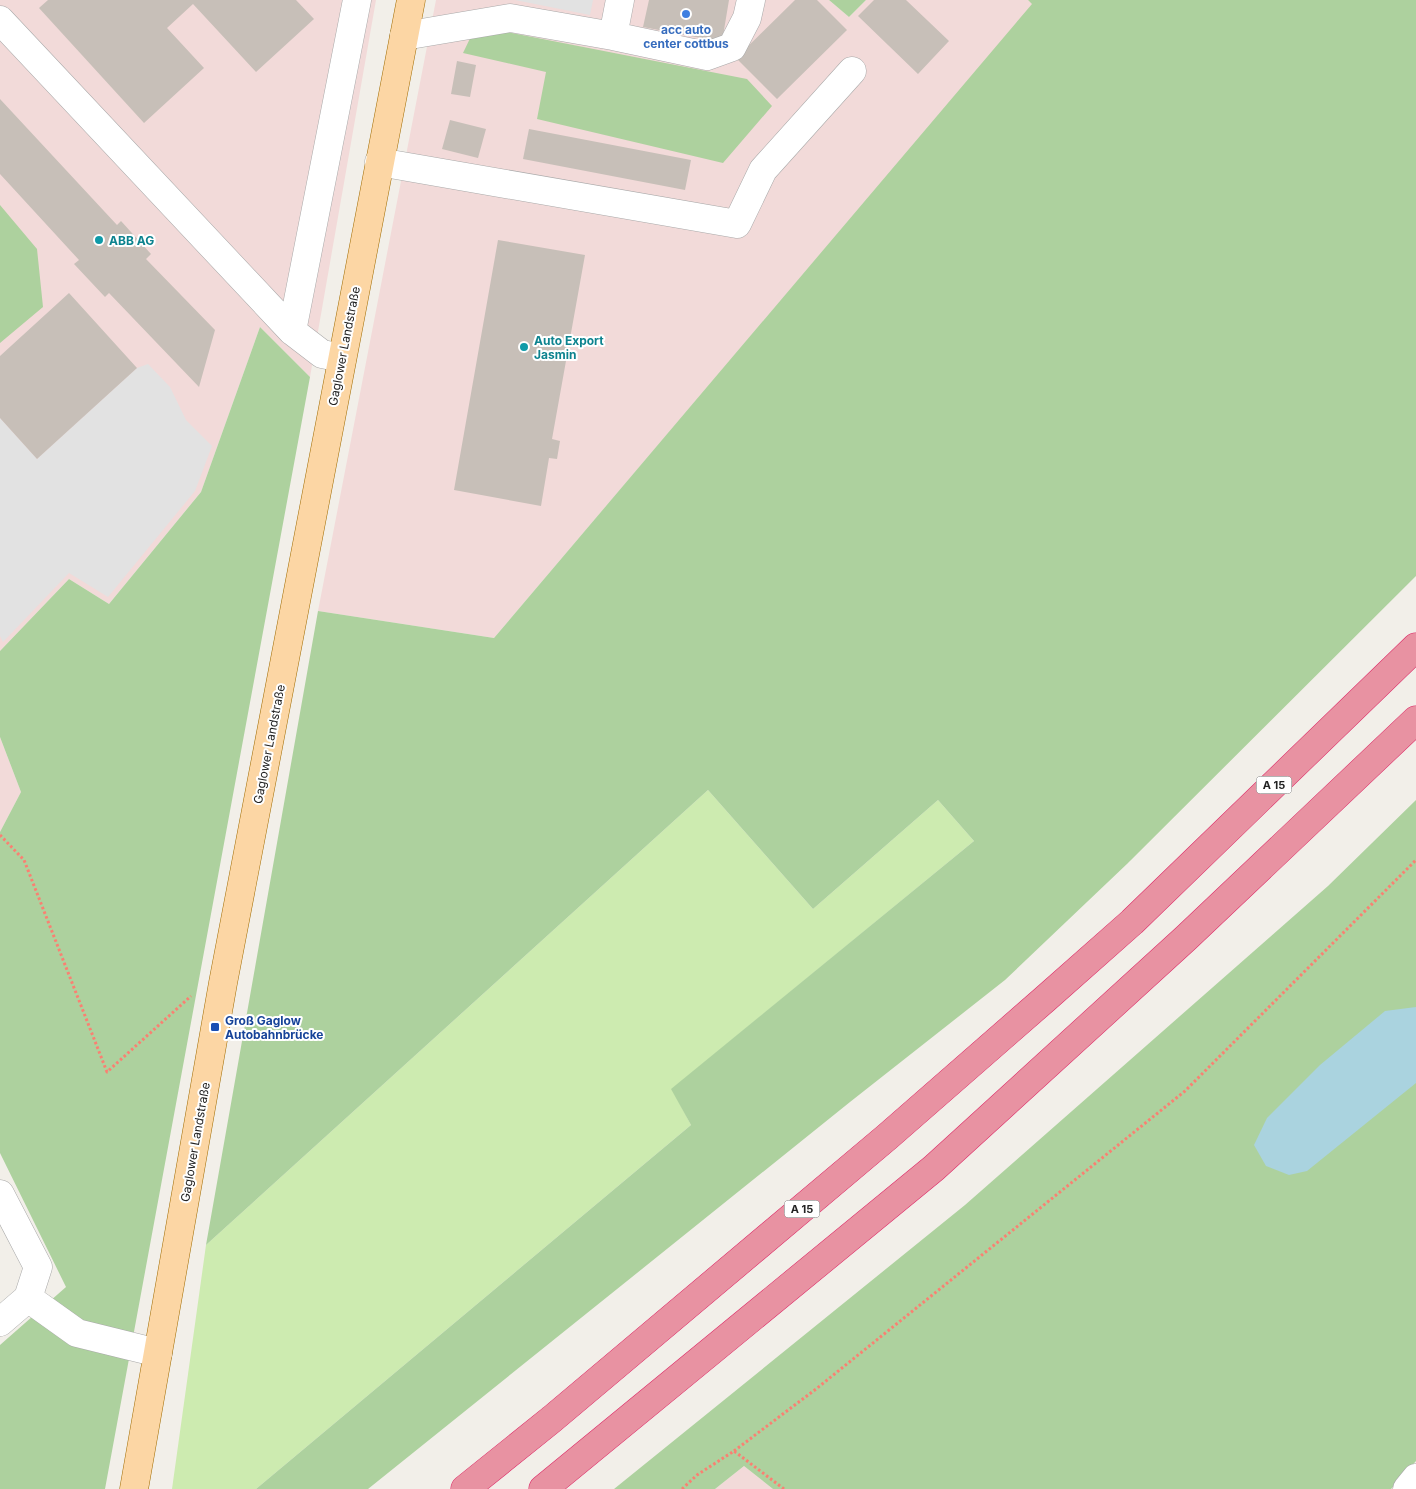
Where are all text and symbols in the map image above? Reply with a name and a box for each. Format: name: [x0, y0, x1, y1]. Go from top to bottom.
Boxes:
marker: acc auto center cottbus: [680, 8, 692, 20]
place label: acc auto center cottbus: [643, 22, 729, 51]
place label: ABB AG: [109, 233, 154, 248]
marker: ABB AG: [93, 234, 105, 246]
street label: Gaglower Landstraße: [325, 285, 363, 407]
place label: Auto Export Jasmin: [534, 333, 604, 362]
marker: Auto Export Jasmin: [518, 341, 530, 353]
street label: Gaglower Landstraße: [250, 683, 288, 805]
road number: A 15: [1256, 776, 1292, 794]
place label: Groß Gaglow Autobahnbrücke: [225, 1013, 323, 1042]
marker: Groß Gaglow Autobahnbrücke: [209, 1021, 221, 1033]
street label: Gaglower Landstraße: [177, 1081, 213, 1203]
road number: A 15: [784, 1200, 820, 1218]

